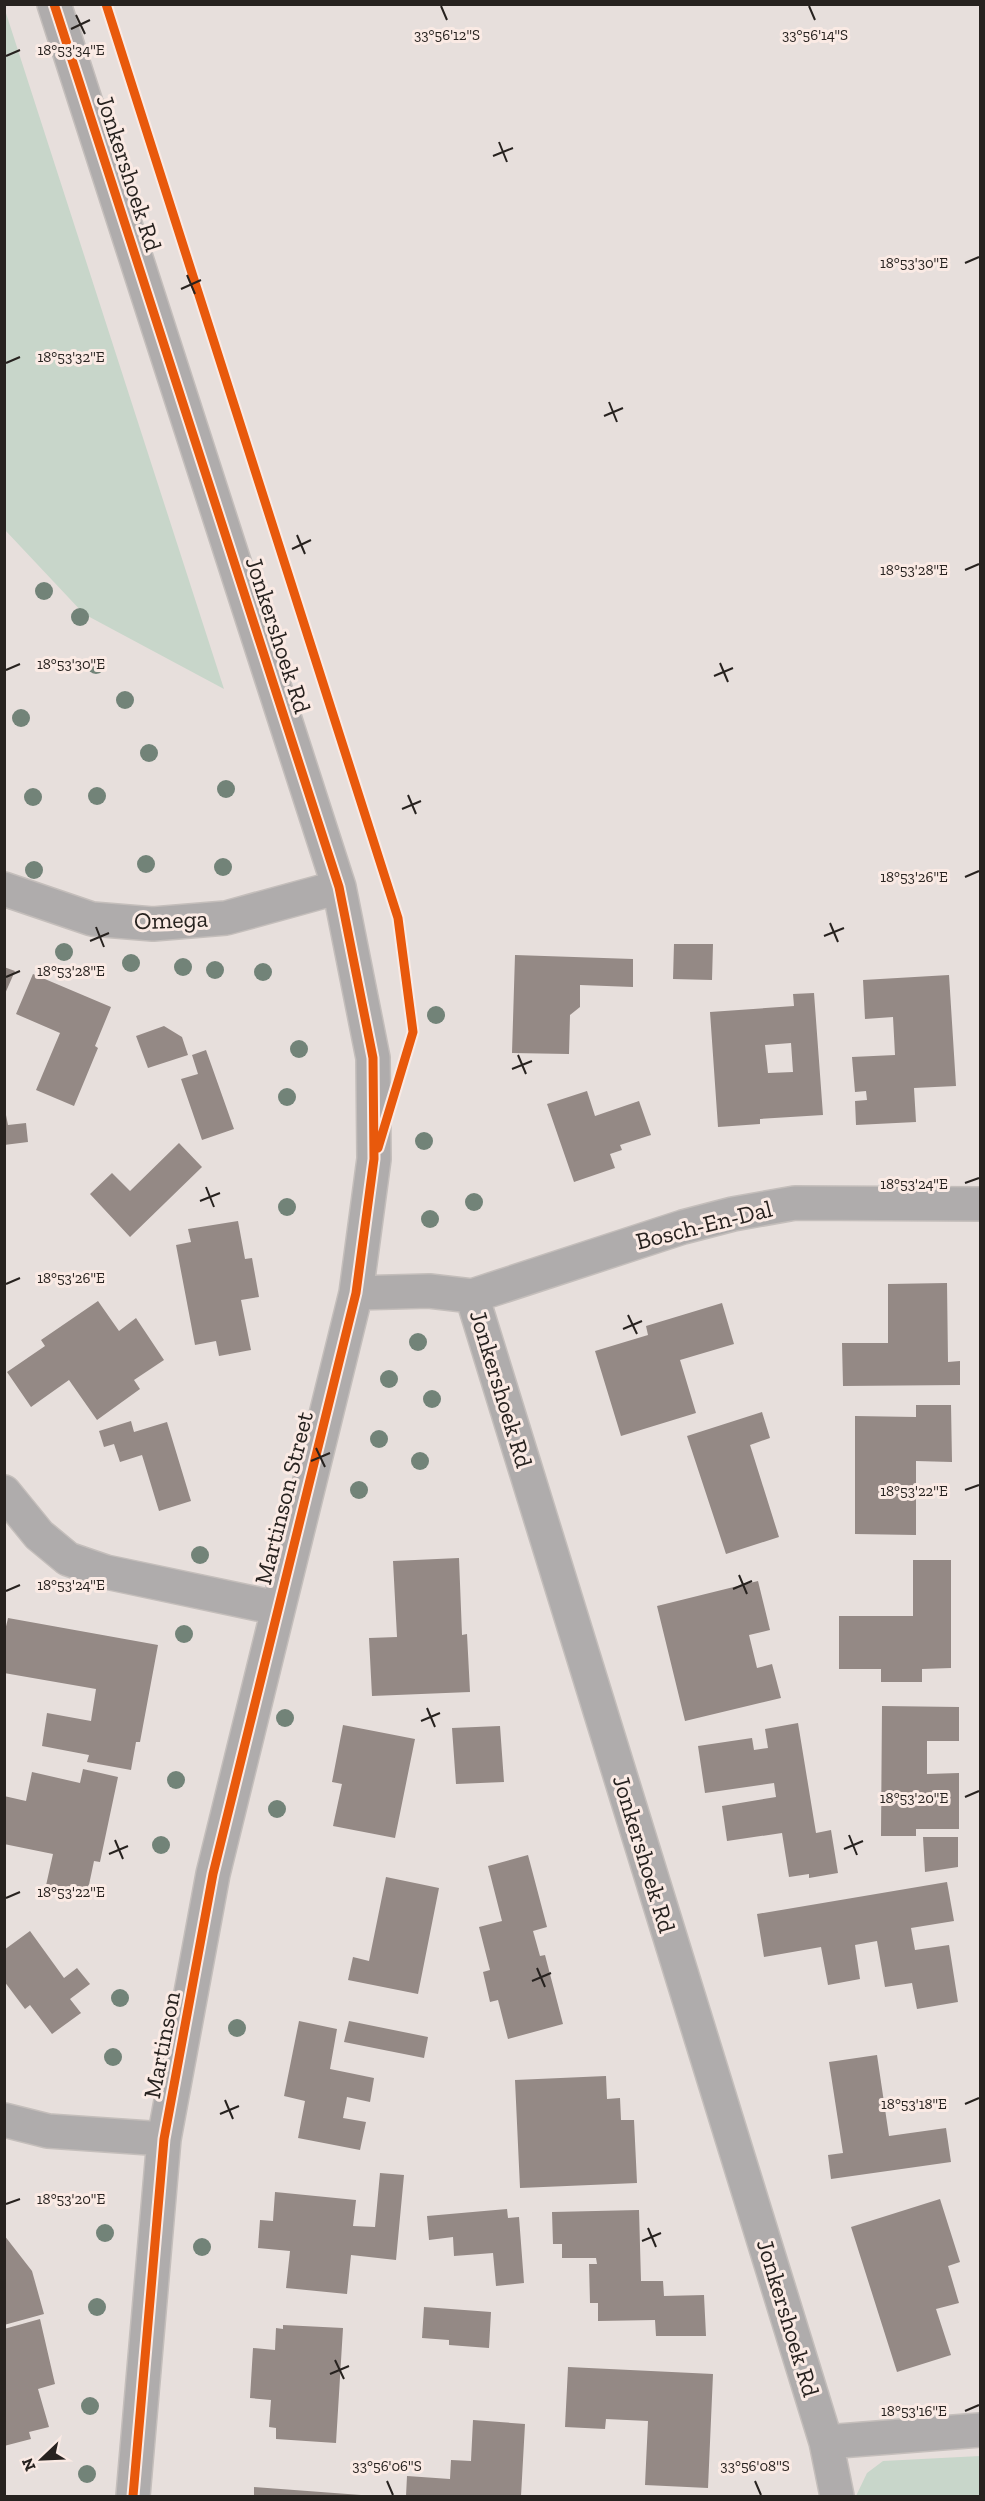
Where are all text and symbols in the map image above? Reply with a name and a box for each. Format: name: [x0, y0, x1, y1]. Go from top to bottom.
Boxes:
text: 33°56'12"S: [414, 26, 480, 44]
text: 33°56'14"S: [782, 26, 848, 44]
text: 18°53'34"E: [37, 41, 105, 59]
street label: Jonkershoek Rd: [90, 91, 168, 255]
text: 18°53'30"E: [880, 254, 948, 272]
text: 18°53'32"E: [37, 348, 105, 366]
street label: Jonkershoek Rd: [239, 553, 317, 717]
text: 18°53'28"E: [880, 561, 948, 579]
text: 18°53'30"E: [37, 655, 105, 673]
text: 18°53'26"E: [880, 868, 948, 886]
street label: Omega: [133, 904, 209, 935]
text: 18°53'28"E: [37, 962, 105, 980]
text: 18°53'24"E: [880, 1175, 948, 1193]
street label: Bosch-En-Dal: [633, 1194, 775, 1255]
text: 18°53'26"E: [37, 1269, 105, 1287]
street label: Jonkershoek Rd: [464, 1307, 539, 1471]
street label: Martinson Street: [248, 1408, 319, 1587]
text: 18°53'22"E: [880, 1482, 948, 1500]
text: 18°53'24"E: [37, 1576, 105, 1594]
street label: Jonkershoek Rd: [607, 1772, 682, 1936]
text: 18°53'20"E: [880, 1789, 948, 1807]
text: 18°53'22"E: [37, 1883, 105, 1901]
street label: Martinson: [137, 1989, 186, 2101]
text: 18°53'18"E: [881, 2095, 947, 2113]
text: 18°53'20"E: [37, 2190, 105, 2208]
street label: Jonkershoek Rd: [751, 2236, 826, 2400]
text: 18°53'16"E: [881, 2402, 947, 2420]
north arrow: [12, 2429, 72, 2489]
text: N: [18, 2455, 40, 2474]
text: 33°56'06"S: [352, 2457, 422, 2475]
text: 33°56'08"S: [720, 2457, 790, 2475]

